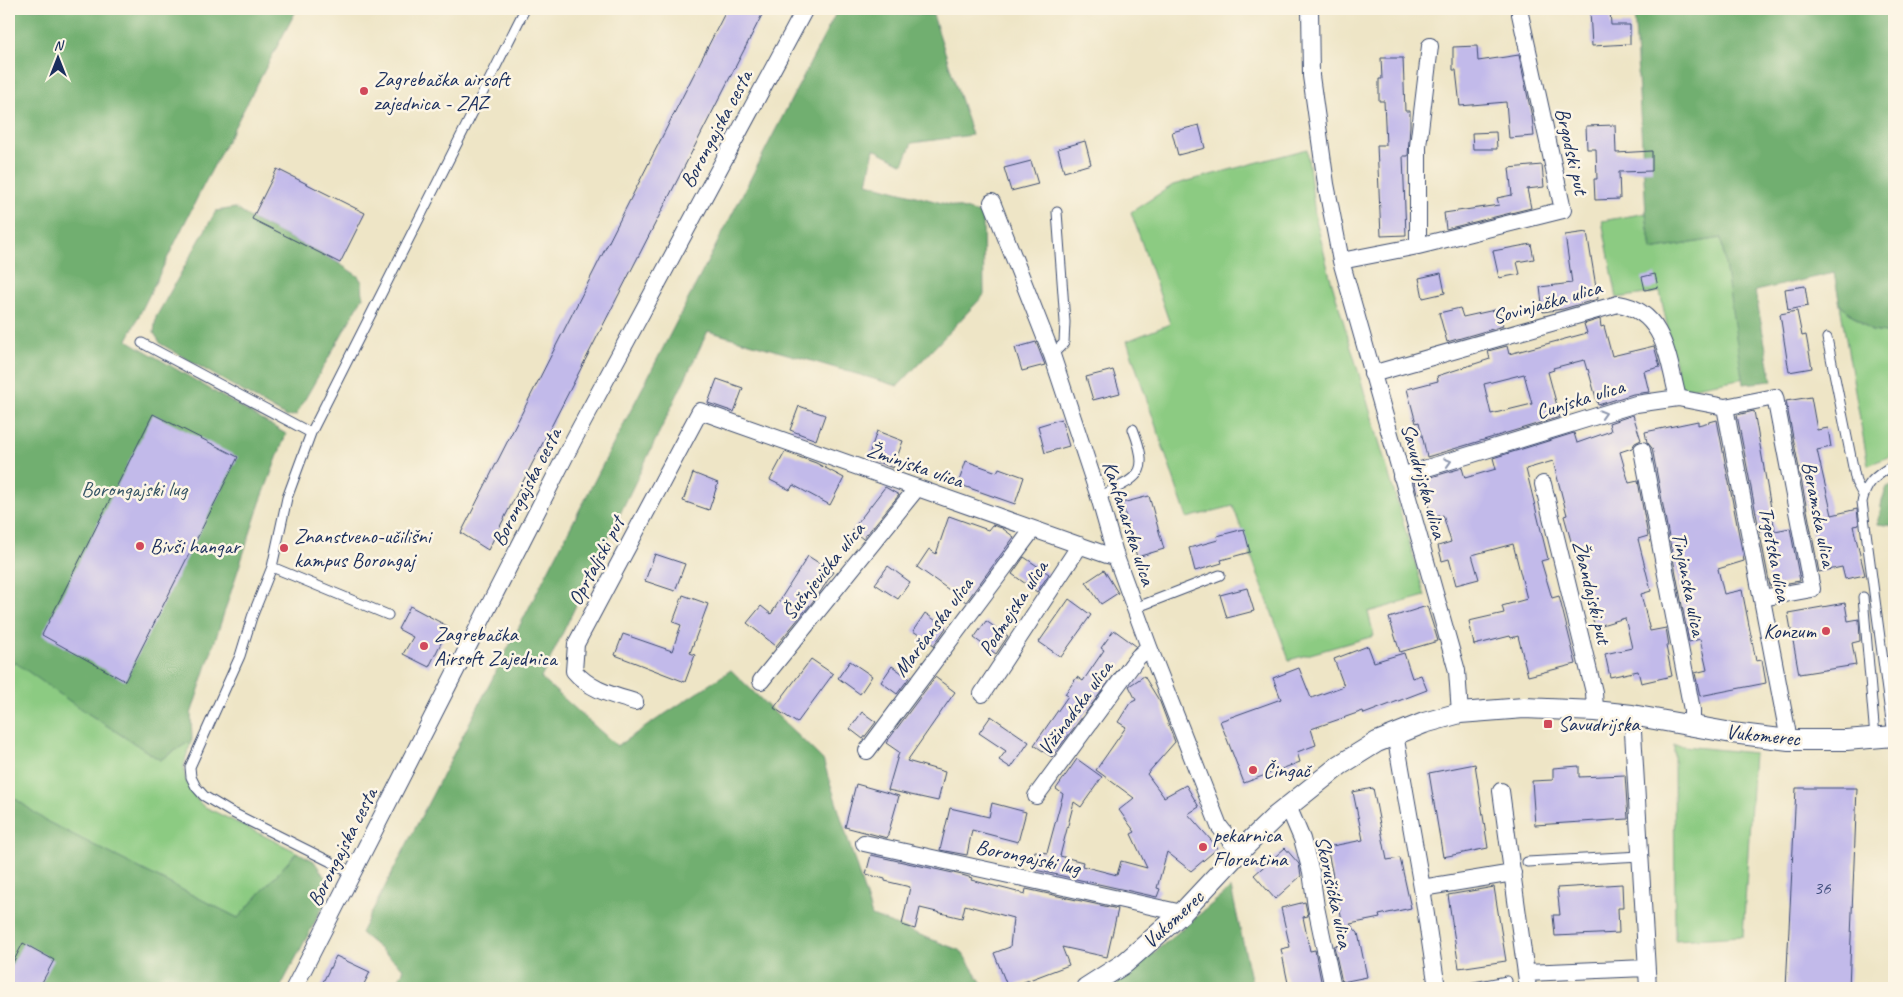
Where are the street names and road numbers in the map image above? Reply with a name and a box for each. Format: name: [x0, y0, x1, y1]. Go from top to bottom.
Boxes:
street label: Borongajska cesta: [674, 64, 759, 192]
street label: Brgodski put: [1549, 105, 1595, 199]
street label: Sovinjačka ulica: [1489, 274, 1606, 330]
street label: Cunjska ulica: [1533, 373, 1629, 425]
street label: Borongajska cesta: [485, 421, 568, 550]
street label: Savudrijska ulica: [1395, 421, 1453, 543]
street label: Žminjska ulica: [864, 436, 968, 494]
street label: Kanfanarska ulica: [1097, 458, 1162, 590]
street label: Beramska ulica: [1796, 459, 1842, 571]
street label: Trgetska ulica: [1753, 504, 1797, 605]
street label: Oprtaljski put: [562, 510, 632, 610]
street label: Šušnjevička ulica: [776, 515, 871, 625]
street label: Tinjanska ulica: [1666, 530, 1712, 640]
street label: Žbandajski put: [1567, 538, 1618, 648]
street label: Podmejska ulica: [973, 553, 1055, 661]
street label: Marčanska ulica: [887, 571, 980, 682]
street label: Vižinadska ulica: [1032, 653, 1120, 761]
street label: Vukomerec: [1725, 718, 1803, 752]
street label: Borongajska cesta: [301, 781, 384, 910]
street label: Borongajski lug: [974, 833, 1084, 881]
street label: Skorušićka ulica: [1309, 834, 1359, 952]
street label: Vukomerec: [1137, 883, 1210, 954]

